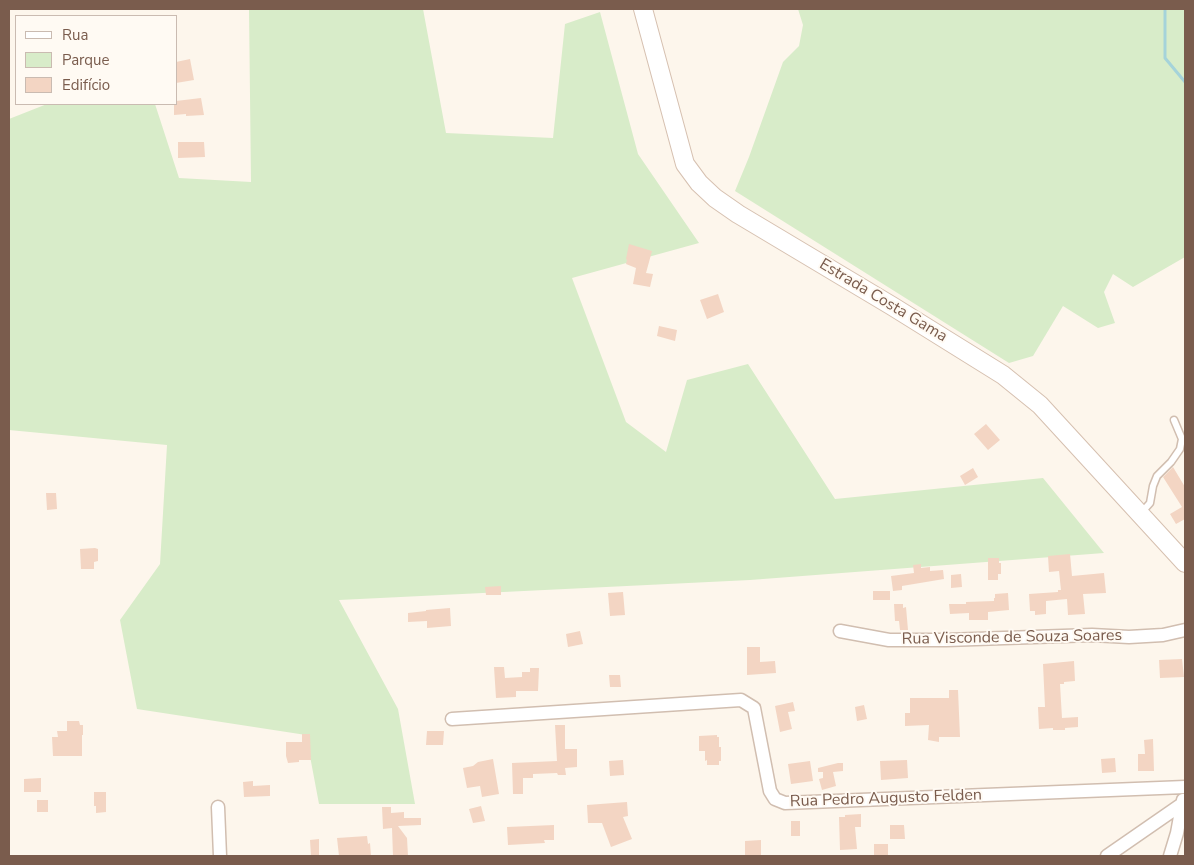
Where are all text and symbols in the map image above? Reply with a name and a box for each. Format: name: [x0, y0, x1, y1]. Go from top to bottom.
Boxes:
legend: [15, 15, 178, 105]
text: Rua: [62, 25, 88, 45]
text: Parque: [62, 50, 110, 70]
text: Edifício: [62, 75, 110, 95]
street label: Estrada Costa Gama: [816, 255, 950, 347]
street label: Rua Visconde de Souza Soares: [902, 626, 1122, 650]
street label: Rua Pedro Augusto Felden: [790, 786, 982, 812]

